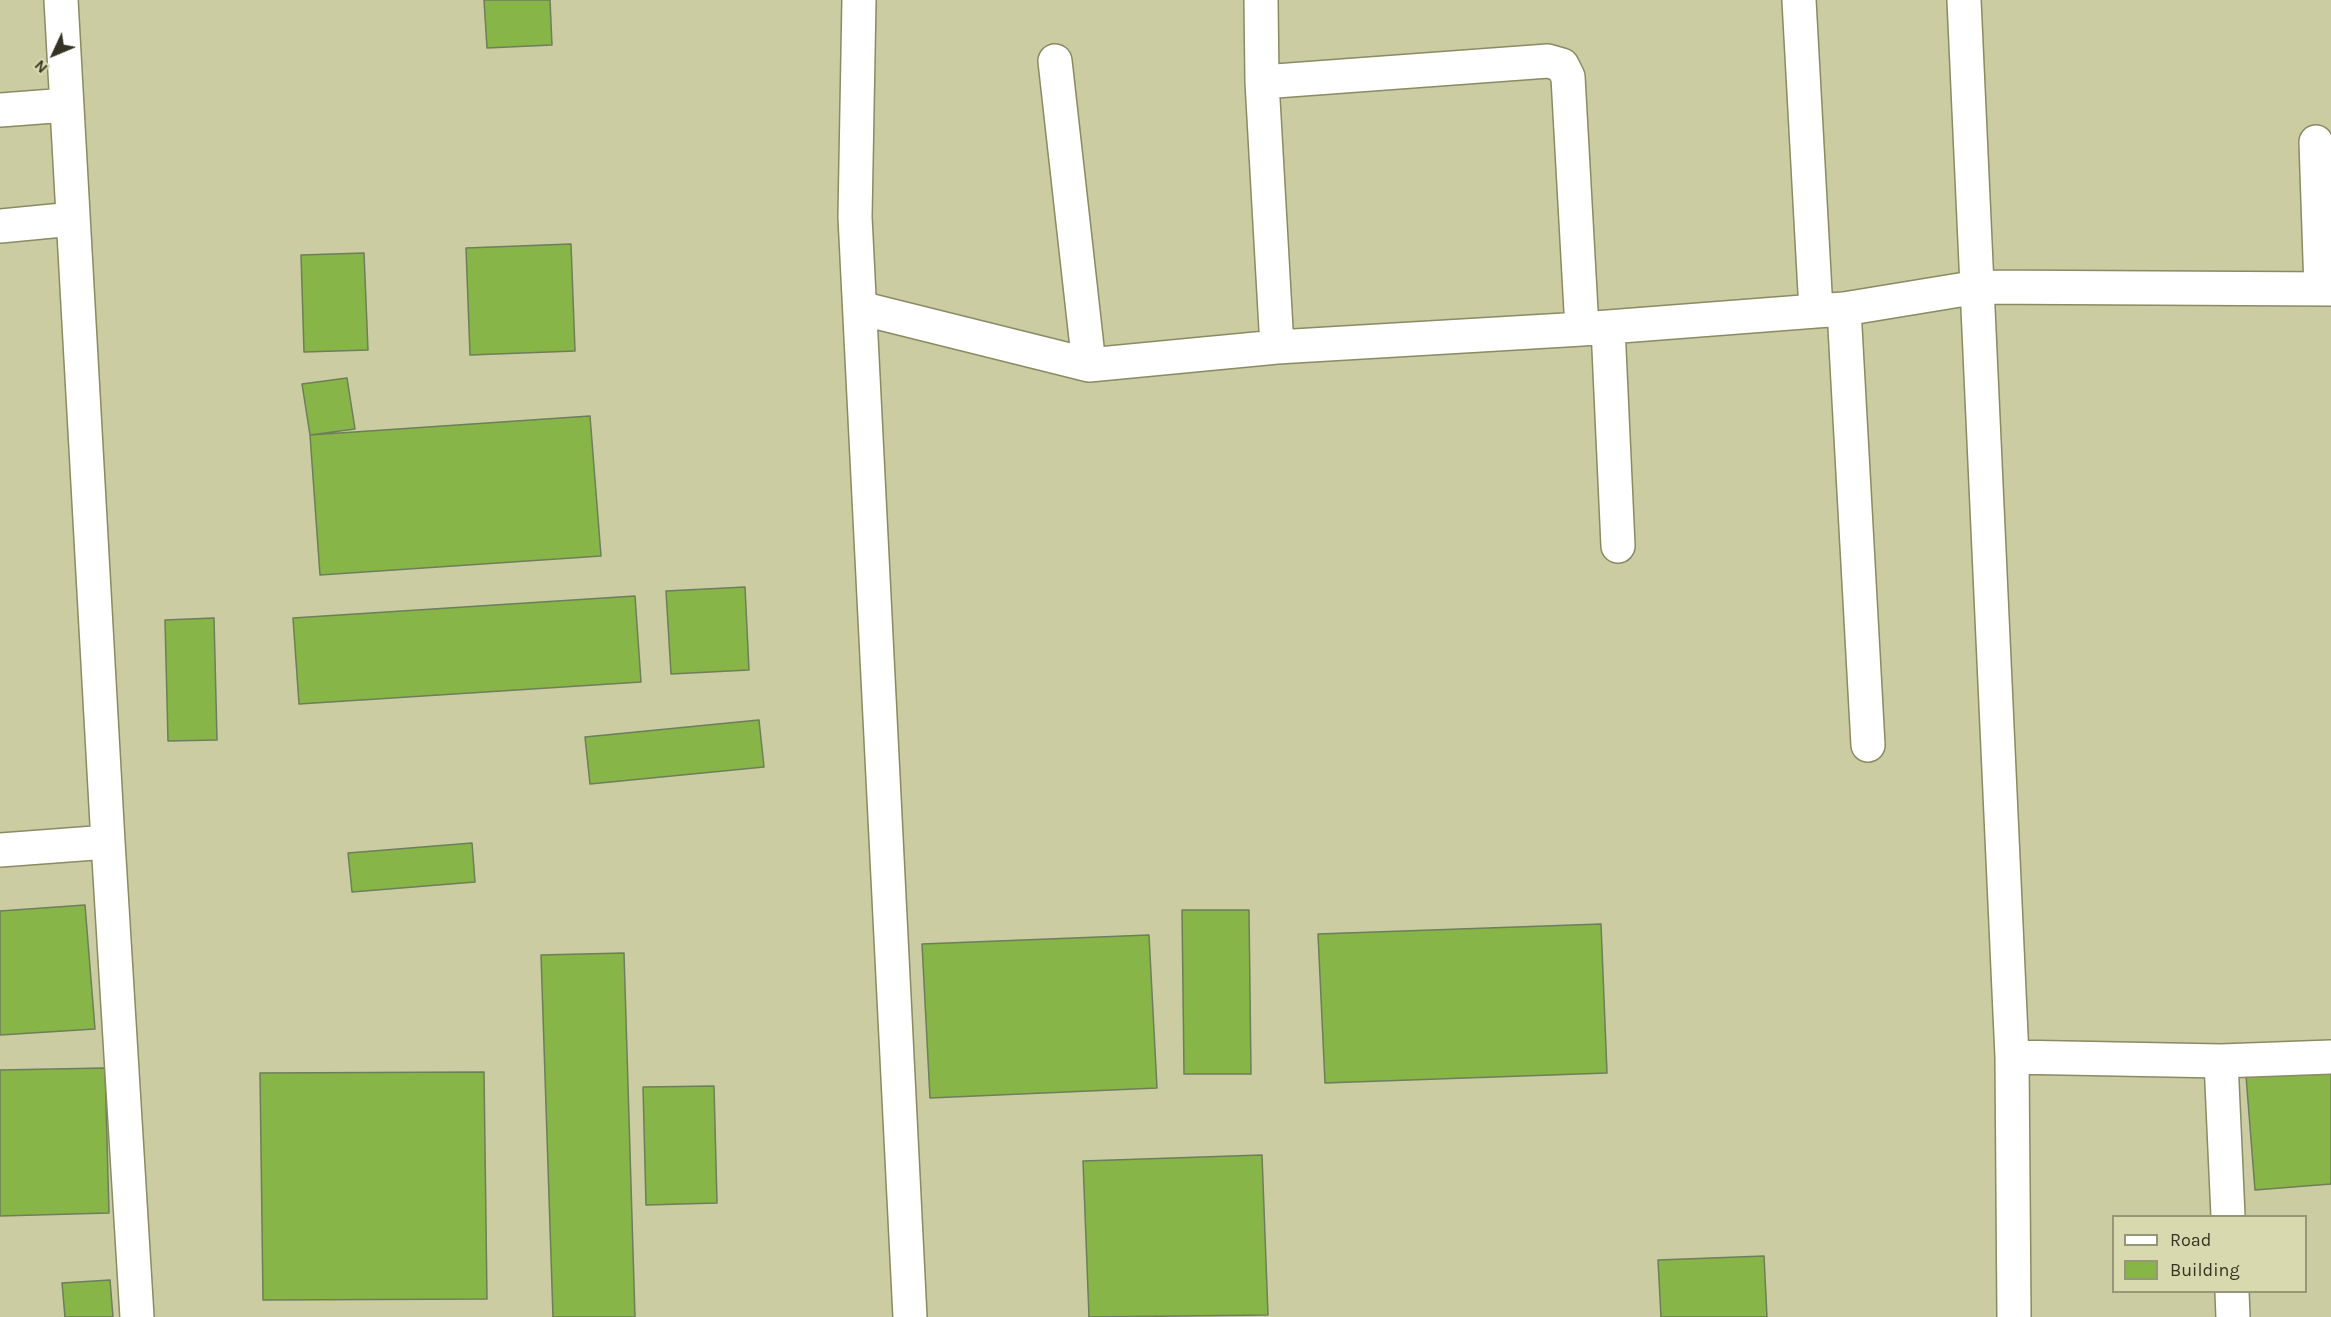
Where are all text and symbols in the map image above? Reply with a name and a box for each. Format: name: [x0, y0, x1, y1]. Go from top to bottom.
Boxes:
north arrow: [24, 24, 84, 84]
text: N: [30, 56, 52, 78]
legend: [2112, 1215, 2307, 1293]
text: Road: [2170, 1229, 2211, 1251]
text: Building: [2170, 1259, 2240, 1281]

